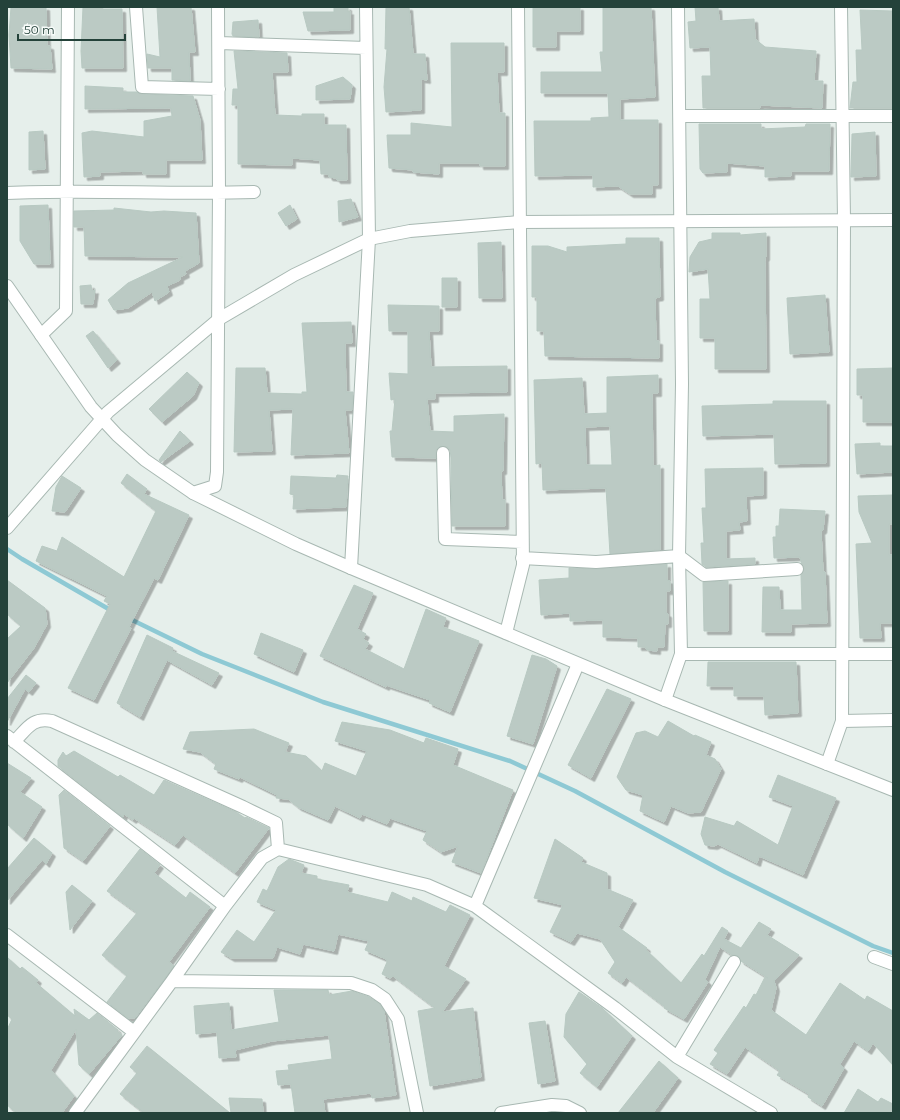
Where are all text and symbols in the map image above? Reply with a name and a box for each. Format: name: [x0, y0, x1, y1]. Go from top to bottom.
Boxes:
scale bar: [18, 16, 125, 42]
text: 50 m: [24, 22, 55, 37]

